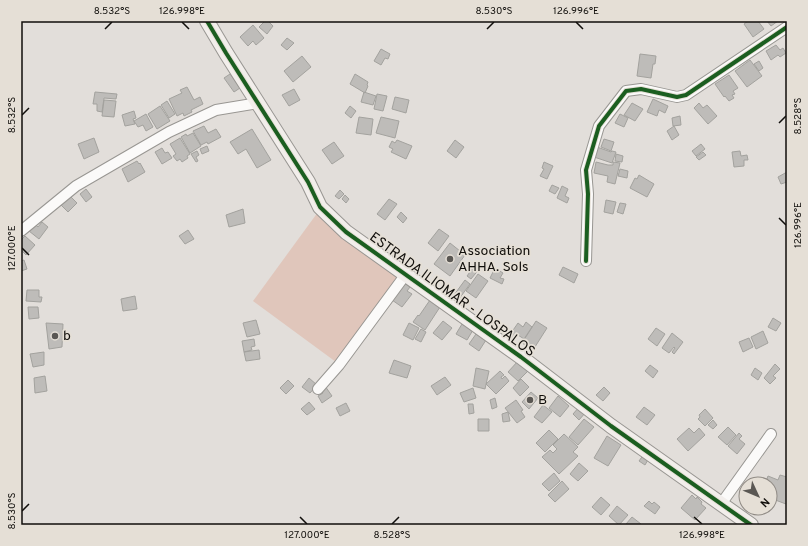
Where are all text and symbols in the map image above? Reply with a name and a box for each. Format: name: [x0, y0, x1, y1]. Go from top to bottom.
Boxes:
text: 8.532°S: [94, 5, 130, 18]
text: 126.998°E: [159, 5, 205, 18]
text: 8.530°S: [476, 5, 512, 18]
text: 126.996°E: [553, 5, 599, 18]
text: 8.532°S: [6, 97, 19, 133]
text: 8.528°S: [792, 98, 805, 134]
text: 126.996°E: [792, 202, 805, 248]
text: 127.000°E: [6, 225, 19, 271]
street label: ESTRADA ILIOMAR - LOSPALOS: [366, 229, 538, 361]
place label: Association AHHA. Sols: [458, 243, 530, 276]
marker: Association AHHA. Sols: [445, 254, 455, 264]
place label: b: [63, 328, 71, 345]
marker: b: [50, 331, 60, 341]
place label: B: [538, 392, 547, 409]
marker: B: [525, 395, 535, 405]
north arrow: [738, 476, 778, 516]
text: 8.530°S: [6, 493, 19, 529]
text: N: [757, 495, 772, 510]
text: 127.000°E: [284, 529, 330, 542]
text: 8.528°S: [374, 529, 410, 542]
text: 126.998°E: [679, 529, 725, 542]

